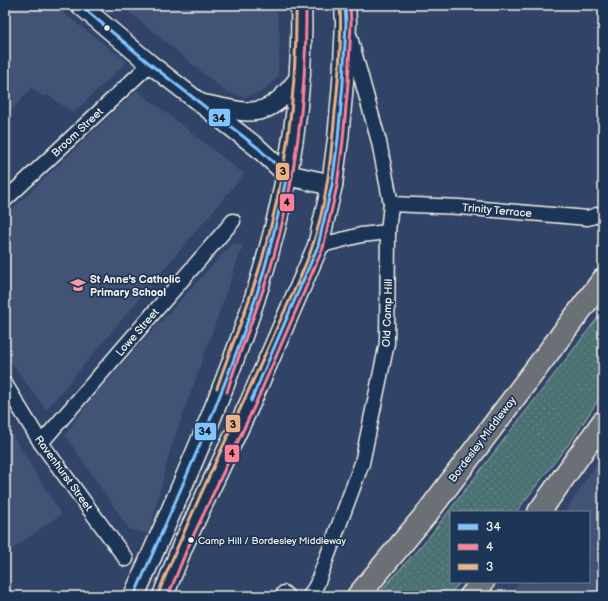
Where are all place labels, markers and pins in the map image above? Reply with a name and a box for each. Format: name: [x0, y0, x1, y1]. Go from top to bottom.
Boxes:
unlabelled marker: [102, 23, 112, 33]
place label: St Anne's Catholic Primary School: [90, 273, 180, 299]
school or university icon: St Anne's Catholic Primary School: [69, 276, 87, 294]
marker: Camp Hill / Bordesley Middleway: [186, 535, 196, 545]
place label: Camp Hill / Bordesley Middleway: [198, 535, 346, 547]

